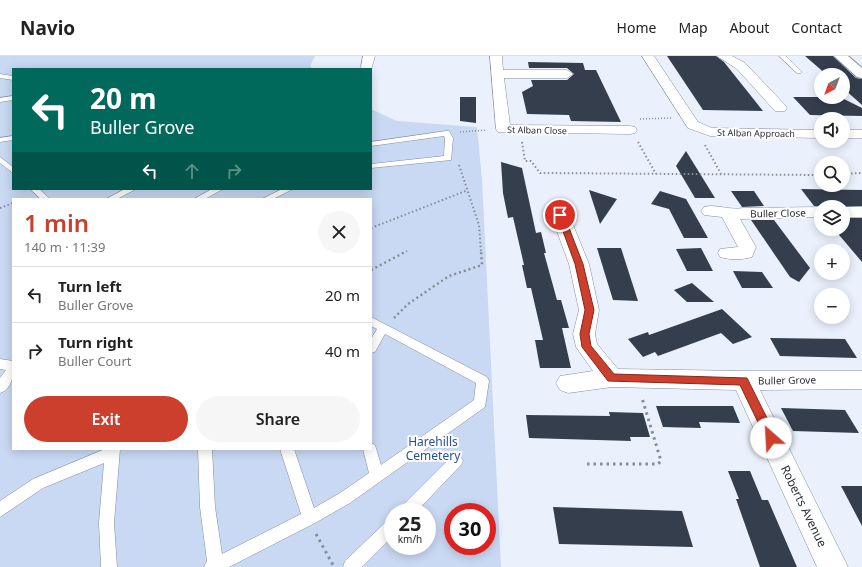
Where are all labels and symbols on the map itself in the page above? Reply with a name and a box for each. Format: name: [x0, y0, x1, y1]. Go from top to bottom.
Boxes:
north arrow: [814, 68, 850, 104]
street label: St Alban Close: [507, 123, 567, 137]
street label: St Alban Approach: [717, 126, 795, 140]
pin: [543, 198, 577, 232]
street label: Buller Close: [750, 206, 806, 220]
street label: Buller Grove: [758, 372, 816, 388]
position arrow: [750, 417, 792, 459]
park label: Harehills Cemetery: [406, 433, 461, 464]
street label: Roberts Avenue: [777, 462, 831, 550]
speed limit sign: 30: [444, 503, 496, 555]

